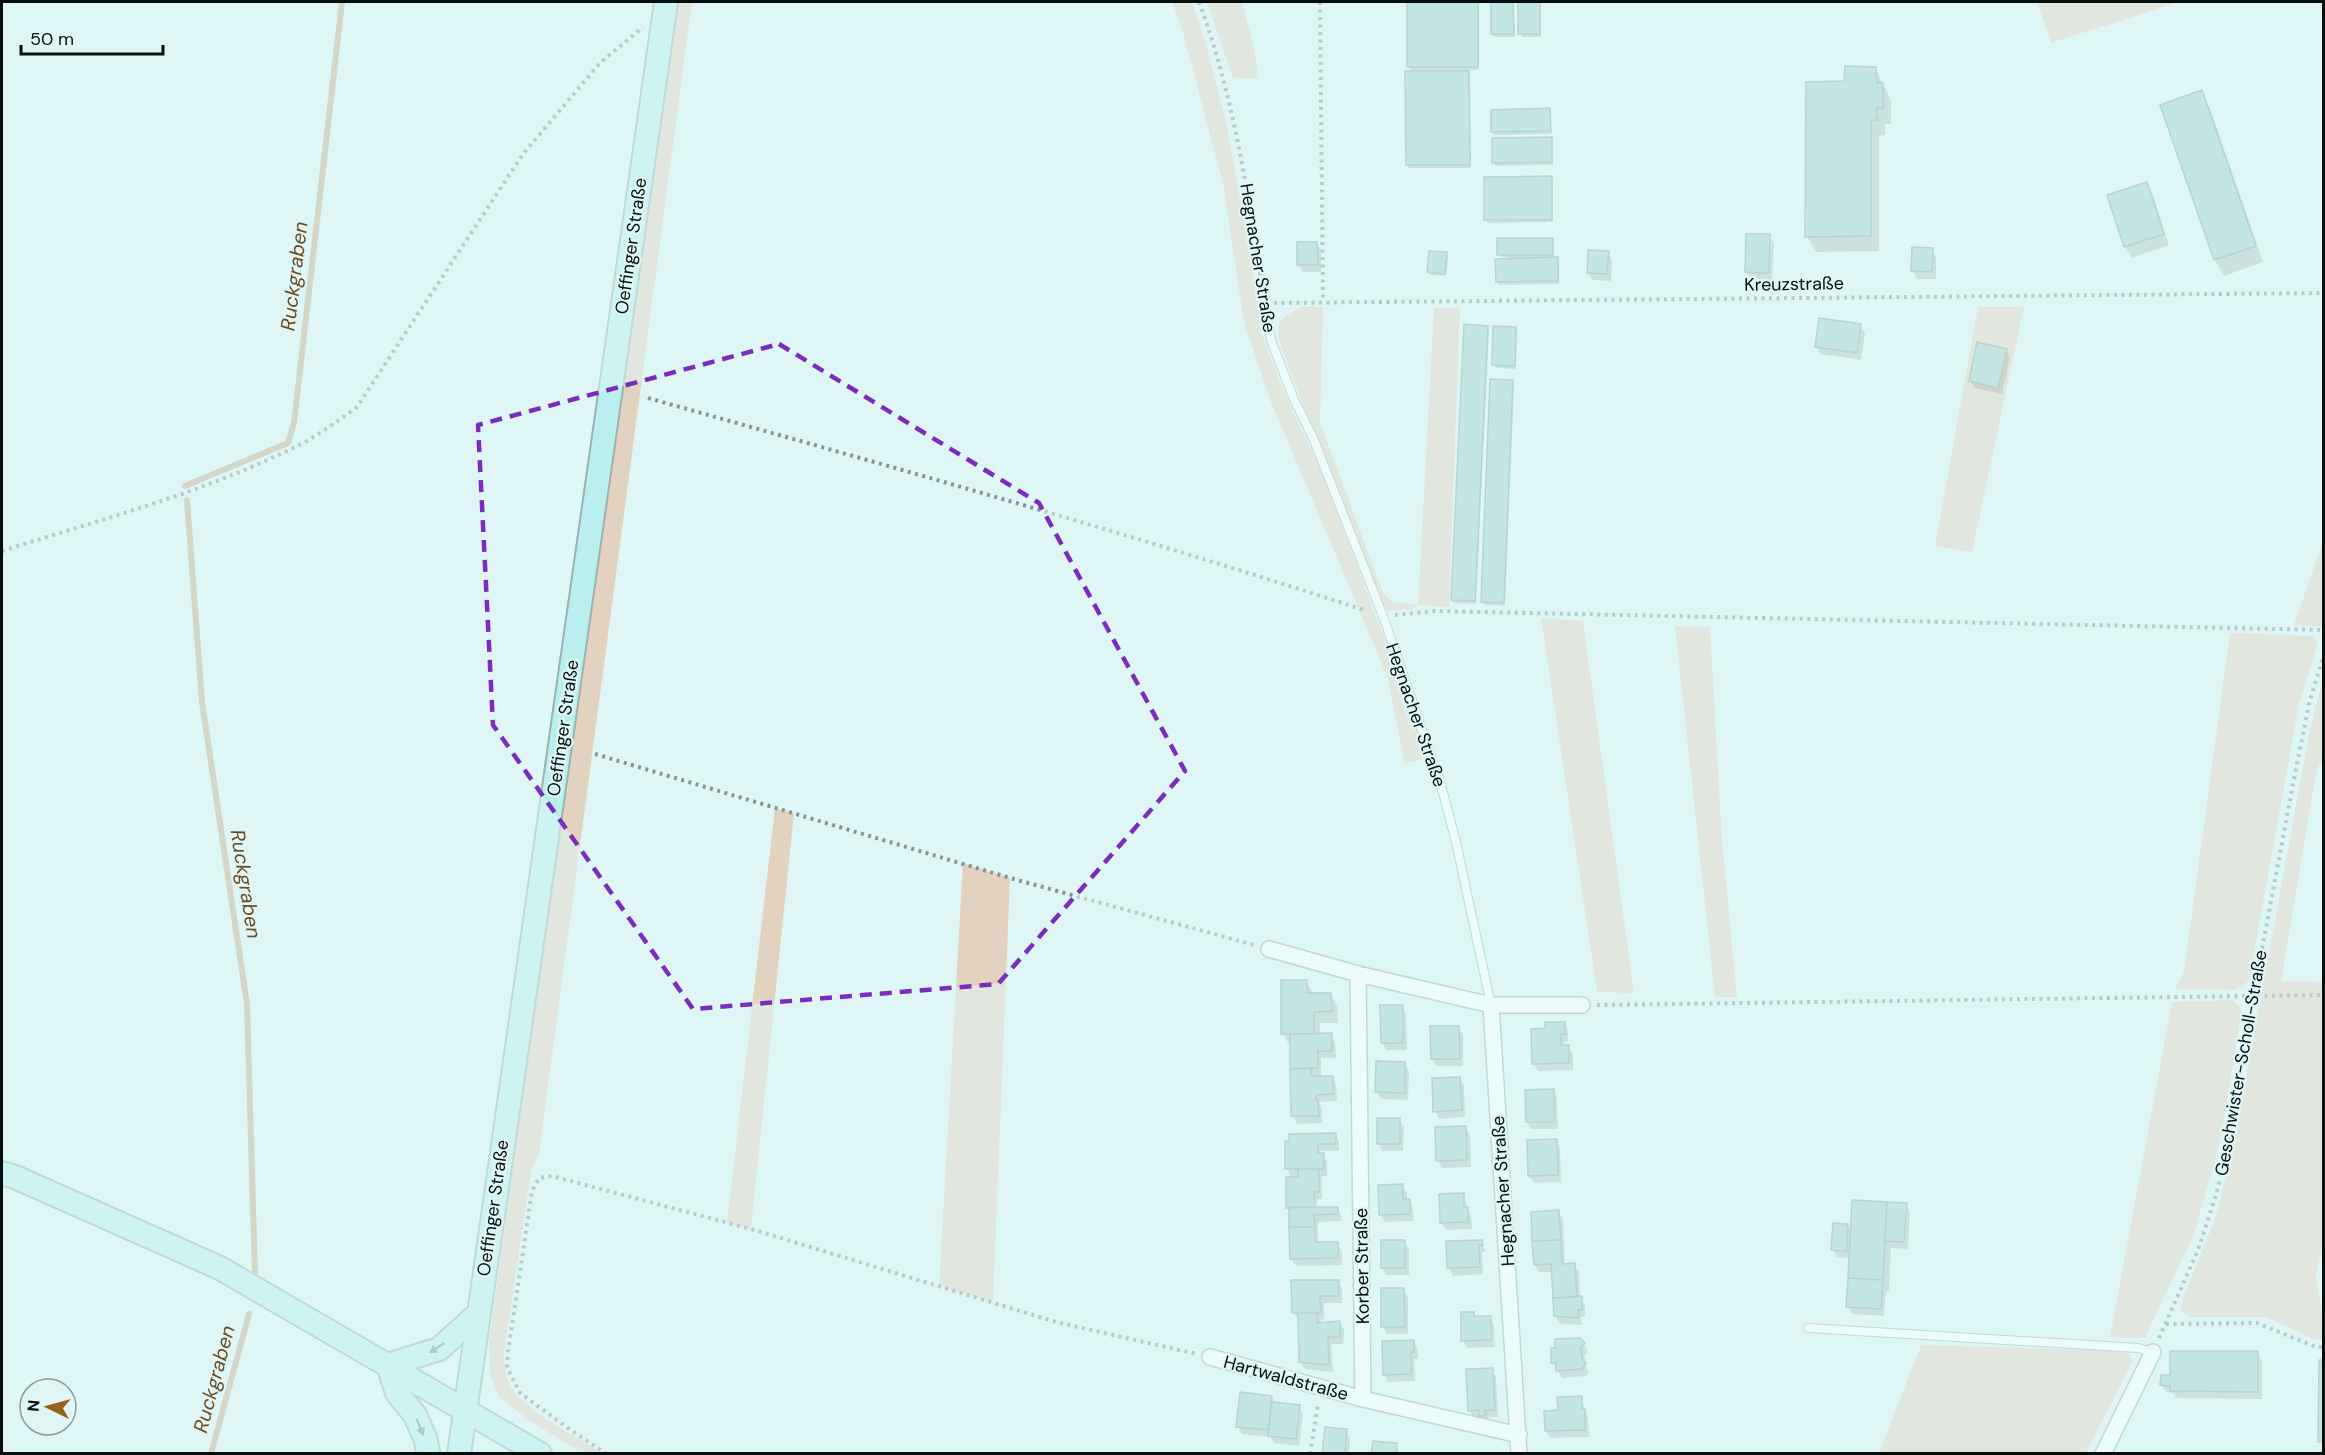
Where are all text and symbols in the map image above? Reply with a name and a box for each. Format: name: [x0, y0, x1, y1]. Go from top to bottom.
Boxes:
scale bar: [21, 18, 164, 56]
text: 50 m: [30, 27, 74, 51]
street label: Oeffinger Straße: [610, 176, 652, 316]
street label: Hegnacher Straße: [1234, 182, 1282, 334]
water label: Ruckgraben: [274, 220, 314, 332]
street label: Kreuzstraße: [1744, 271, 1844, 297]
street label: Hegnacher Straße: [1380, 640, 1452, 790]
street label: Oeffinger Straße: [542, 658, 584, 798]
water label: Ruckgraben: [225, 828, 267, 940]
street label: Geschwister-Scholl-Straße: [2209, 948, 2273, 1178]
street label: Hegnacher Straße: [1486, 1115, 1520, 1267]
street label: Oeffinger Straße: [472, 1138, 514, 1278]
street label: Korber Straße: [1349, 1208, 1375, 1324]
water label: Ruckgraben: [187, 1323, 241, 1435]
one-way arrow: [429, 1342, 445, 1353]
street label: Hartwaldstraße: [1221, 1350, 1351, 1406]
north arrow: [18, 1377, 78, 1437]
text: N: [23, 1399, 45, 1412]
one-way arrow: [416, 1418, 425, 1436]

